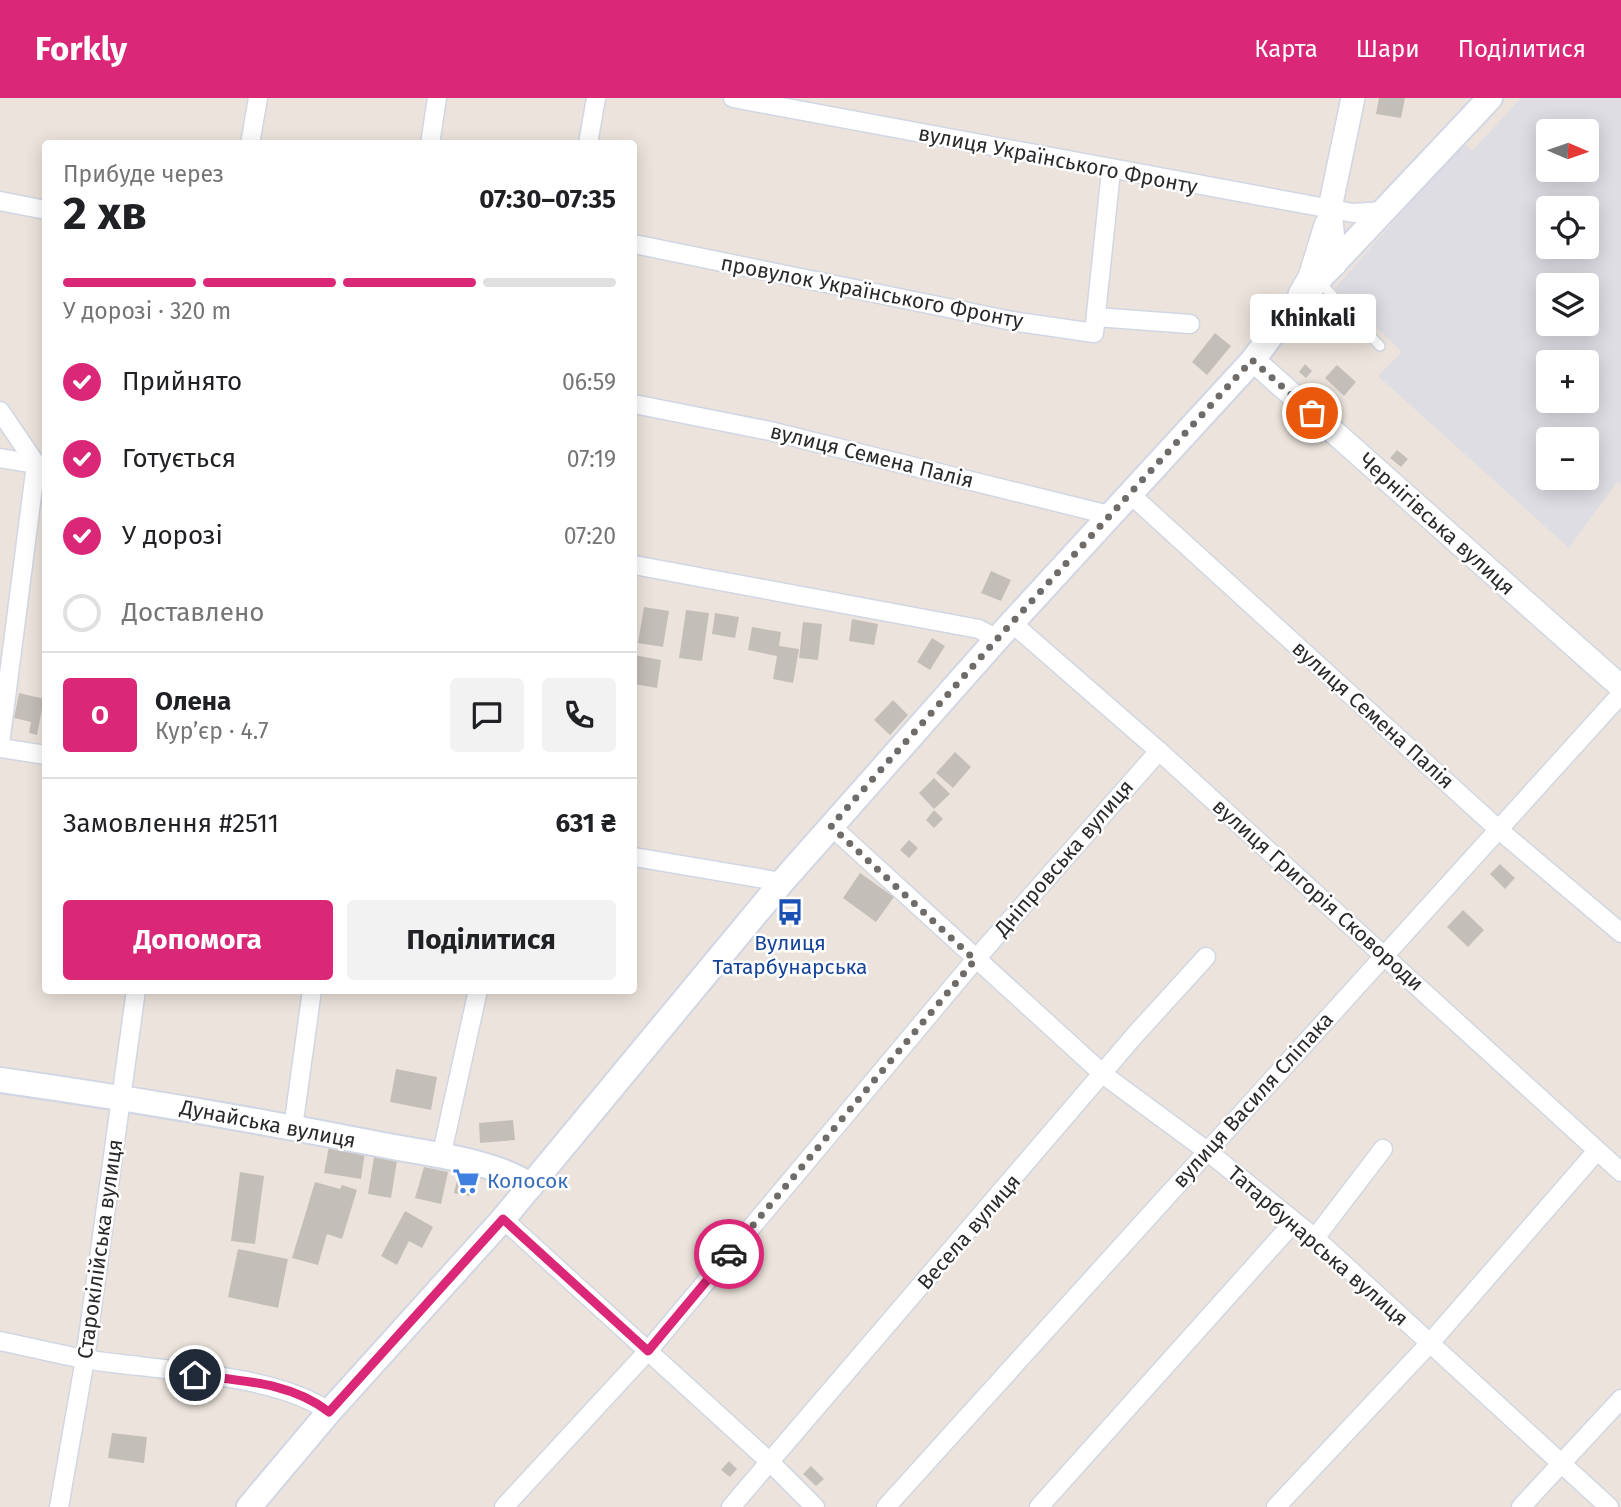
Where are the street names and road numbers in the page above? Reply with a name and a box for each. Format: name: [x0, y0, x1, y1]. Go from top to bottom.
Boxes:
street label: вулиця Українського Фронту: [916, 120, 1200, 200]
street label: провулок Українського Фронту: [719, 250, 1026, 334]
street label: вулиця Семена Палія: [768, 418, 976, 494]
street label: Чернігівська вулиця: [1354, 447, 1520, 601]
street label: вулиця Семена Палія: [1287, 636, 1459, 794]
street label: Дніпровська вулиця: [988, 774, 1139, 942]
street label: вулиця Григорія Сковороди: [1207, 793, 1429, 997]
street label: вулиця Василя Сліпака: [1167, 1007, 1339, 1193]
street label: Дунайська вулиця: [177, 1094, 358, 1154]
street label: Старокілійська вулиця: [72, 1137, 128, 1361]
street label: Татарбунарська вулиця: [1222, 1160, 1414, 1332]
street label: Весела вулиця: [912, 1169, 1026, 1295]

